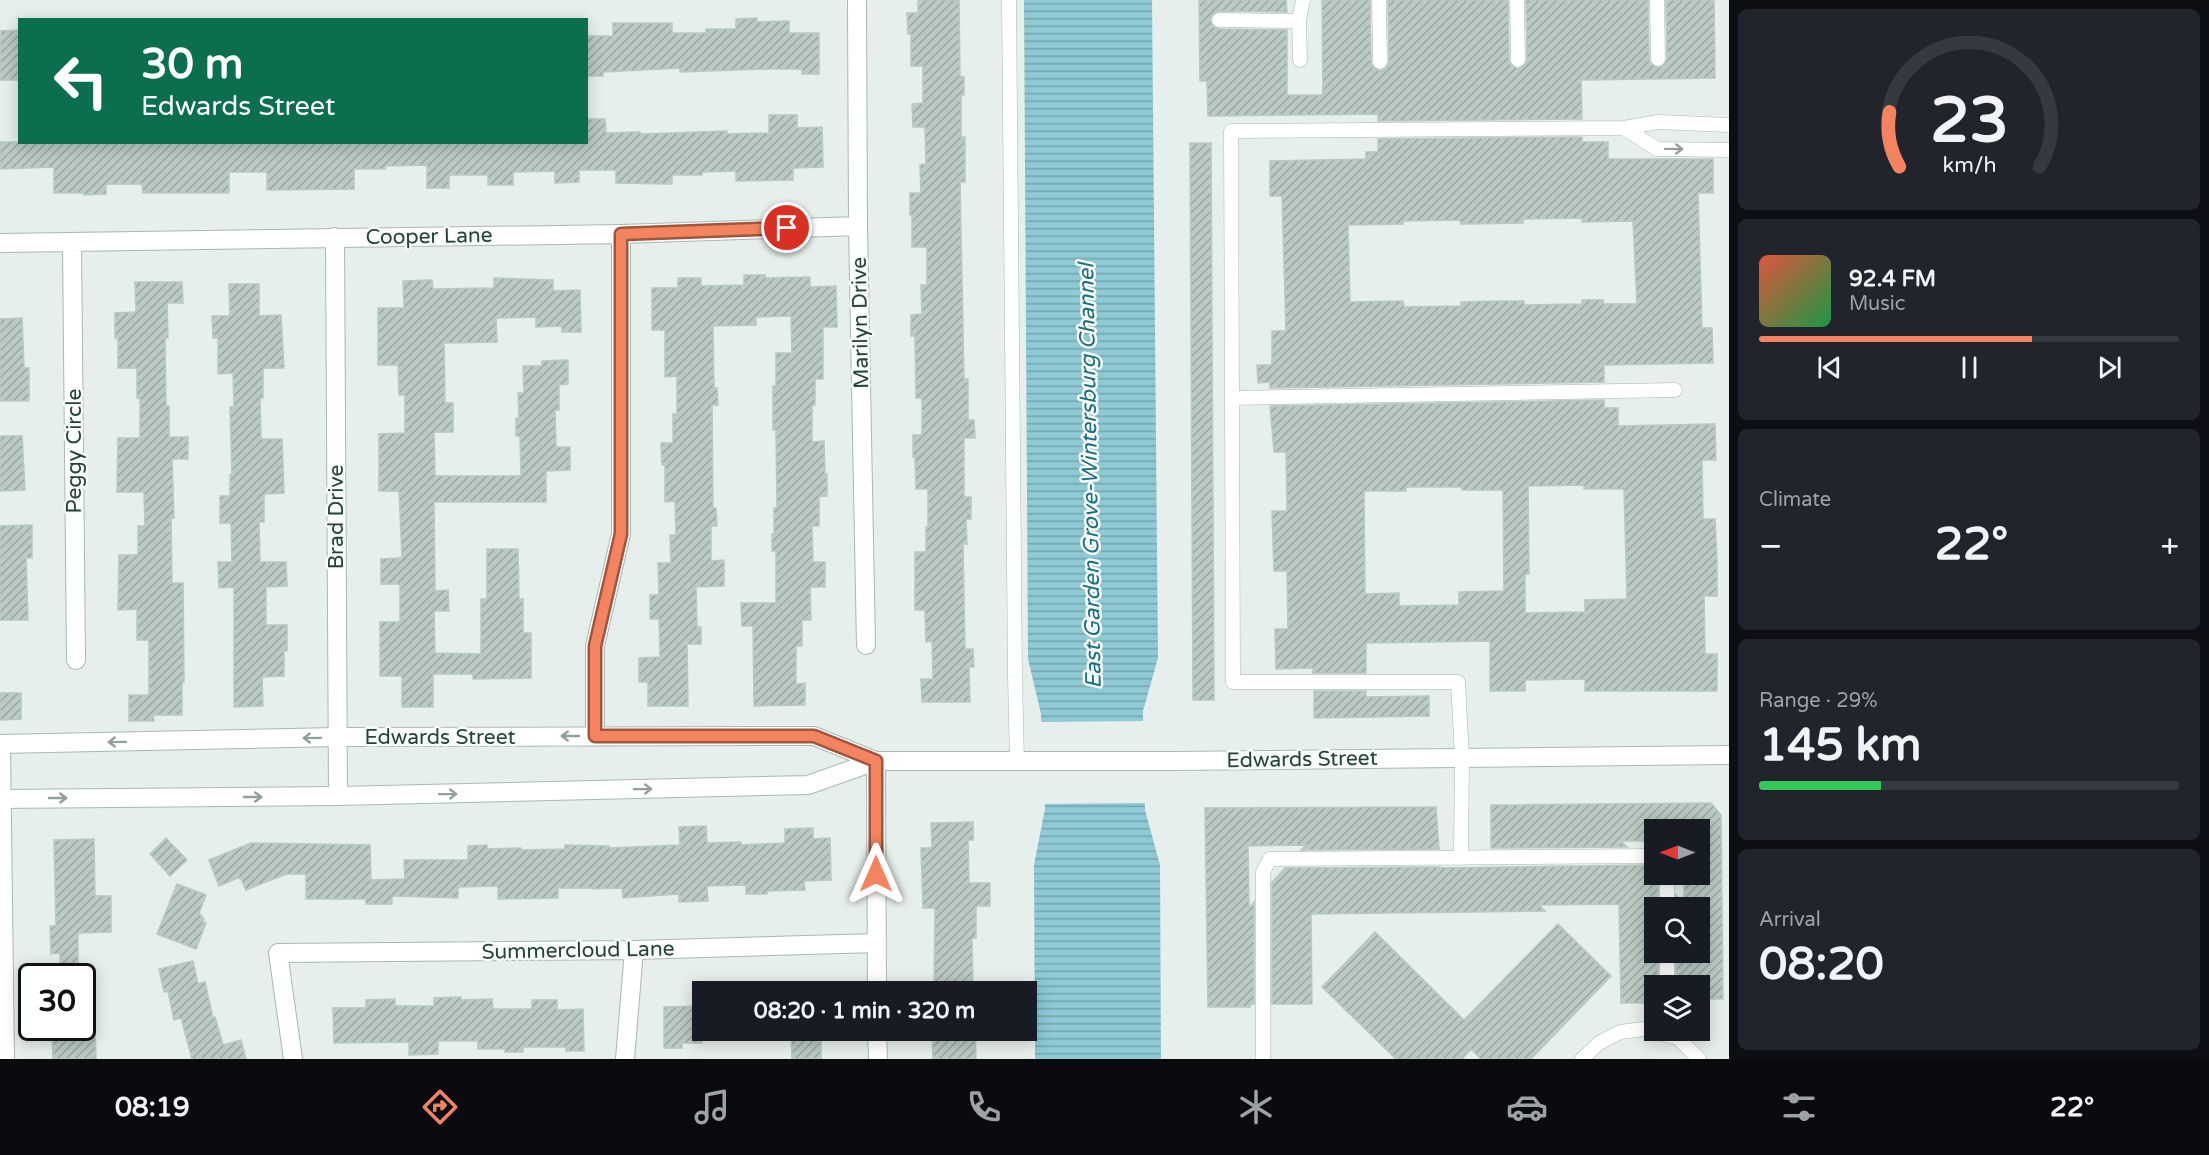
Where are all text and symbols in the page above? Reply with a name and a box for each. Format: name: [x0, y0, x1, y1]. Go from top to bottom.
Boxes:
text: 30 m: [141, 39, 243, 90]
icon: left: [42, 42, 120, 120]
text: 23: [1930, 84, 2008, 159]
text: Edwards Street: [141, 90, 335, 123]
one-way arrow: [1663, 143, 1683, 155]
text: km/h: [1942, 152, 1996, 178]
pin: [761, 202, 812, 253]
icon: arrive: [770, 211, 803, 244]
street label: Cooper Lane: [365, 223, 493, 250]
street label: Marilyn Drive: [847, 257, 874, 389]
water label: East Garden Grove-Wintersburg Channel: [1073, 261, 1107, 689]
text: 92.4 FM: [1849, 266, 1936, 292]
text: Music: [1849, 292, 1905, 316]
icon: previous: [1813, 351, 1846, 384]
icon: pause: [1953, 351, 1986, 384]
icon: next: [2093, 351, 2126, 384]
street label: Peggy Circle: [62, 388, 87, 513]
street label: Brad Drive: [324, 465, 349, 569]
text: Climate: [1759, 488, 1831, 512]
text: 22°: [1935, 518, 2008, 572]
text: −: [1759, 527, 1783, 566]
text: +: [2160, 527, 2179, 566]
text: Range · 29%: [1759, 689, 1878, 713]
text: 145 km: [1759, 719, 1921, 773]
street label: Edwards Street: [364, 725, 516, 750]
one-way arrow: [561, 730, 581, 742]
one-way arrow: [303, 732, 323, 744]
one-way arrow: [108, 736, 128, 747]
street label: Edwards Street: [1226, 746, 1378, 773]
one-way arrow: [633, 783, 653, 795]
one-way arrow: [438, 788, 458, 799]
one-way arrow: [243, 791, 263, 803]
one-way arrow: [48, 793, 68, 804]
north arrow: [1644, 819, 1710, 885]
map controls: [1644, 819, 1710, 1041]
position arrow: [844, 842, 908, 906]
button: search: [1644, 897, 1710, 963]
text: Arrival: [1759, 908, 1821, 932]
street label: Summercloud Lane: [481, 936, 675, 965]
text: 08:20: [1759, 938, 1884, 992]
speed limit sign: 30: [18, 963, 96, 1041]
button: layers: [1644, 975, 1710, 1041]
text: 08:20 · 1 min · 320 m: [754, 998, 975, 1024]
icon: directions: [419, 1086, 461, 1128]
icon: music: [691, 1086, 733, 1128]
icon: phone: [963, 1086, 1005, 1128]
icon: climate: [1235, 1086, 1277, 1128]
icon: car: [1506, 1086, 1548, 1128]
icon: filters: [1778, 1086, 1820, 1128]
text: 08:19: [115, 1091, 190, 1124]
text: 22°: [2050, 1091, 2094, 1124]

